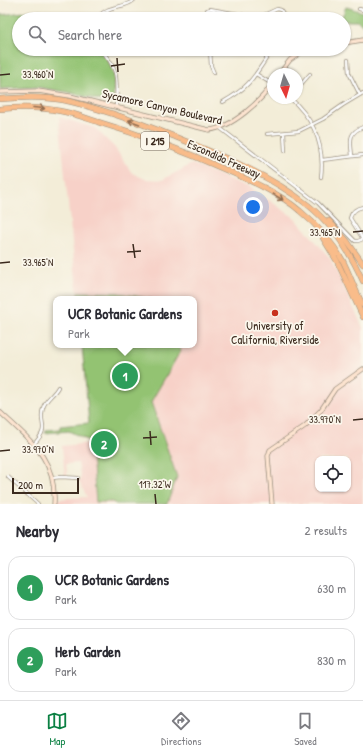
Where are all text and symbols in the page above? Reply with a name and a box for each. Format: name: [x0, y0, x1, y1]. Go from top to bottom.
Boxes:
search box: [12, 12, 351, 56]
icon: search: [26, 23, 48, 45]
text: Search here: [58, 24, 122, 45]
text: 33.960°N: [23, 68, 53, 81]
north arrow: [267, 68, 303, 104]
street label: Sycamore Canyon Boulevard: [101, 84, 224, 129]
one-way arrow: [32, 105, 45, 112]
one-way arrow: [129, 117, 141, 125]
road number: I 215: [141, 132, 169, 150]
street label: Escondido Freeway: [185, 135, 264, 182]
one-way arrow: [272, 193, 284, 201]
your location: [243, 197, 263, 217]
text: 33.965°N: [310, 226, 340, 239]
text: 33.965°N: [23, 256, 53, 269]
popup: [53, 296, 197, 348]
text: UCR Botanic Gardens: [68, 303, 182, 324]
marker: University of California, Riverside: [270, 308, 280, 318]
place label: University of California, Riverside: [231, 317, 319, 348]
text: Park: [68, 324, 90, 342]
pin: 1: [112, 361, 138, 391]
text: 33.970°N: [309, 413, 341, 426]
pin: 2: [91, 429, 117, 459]
text: 33.970°N: [22, 443, 54, 456]
map controls: [315, 456, 351, 492]
button: locate: [315, 456, 351, 492]
scale bar: [12, 476, 79, 495]
text: 200 m: [18, 478, 43, 492]
text: 117.32°W: [139, 478, 172, 491]
text: Nearby: [16, 519, 59, 542]
text: 2 results: [305, 521, 347, 539]
text: UCR Botanic Gardens: [55, 569, 169, 590]
text: 1: [28, 579, 32, 597]
text: 630 m: [317, 579, 346, 597]
text: Park: [55, 590, 77, 608]
text: Herb Garden: [55, 641, 121, 662]
text: 2: [27, 651, 33, 669]
text: 830 m: [317, 651, 346, 669]
text: Park: [55, 662, 77, 680]
tab: Map: [46, 710, 68, 748]
tab: Directions: [161, 710, 202, 748]
tab: Saved: [294, 710, 317, 748]

